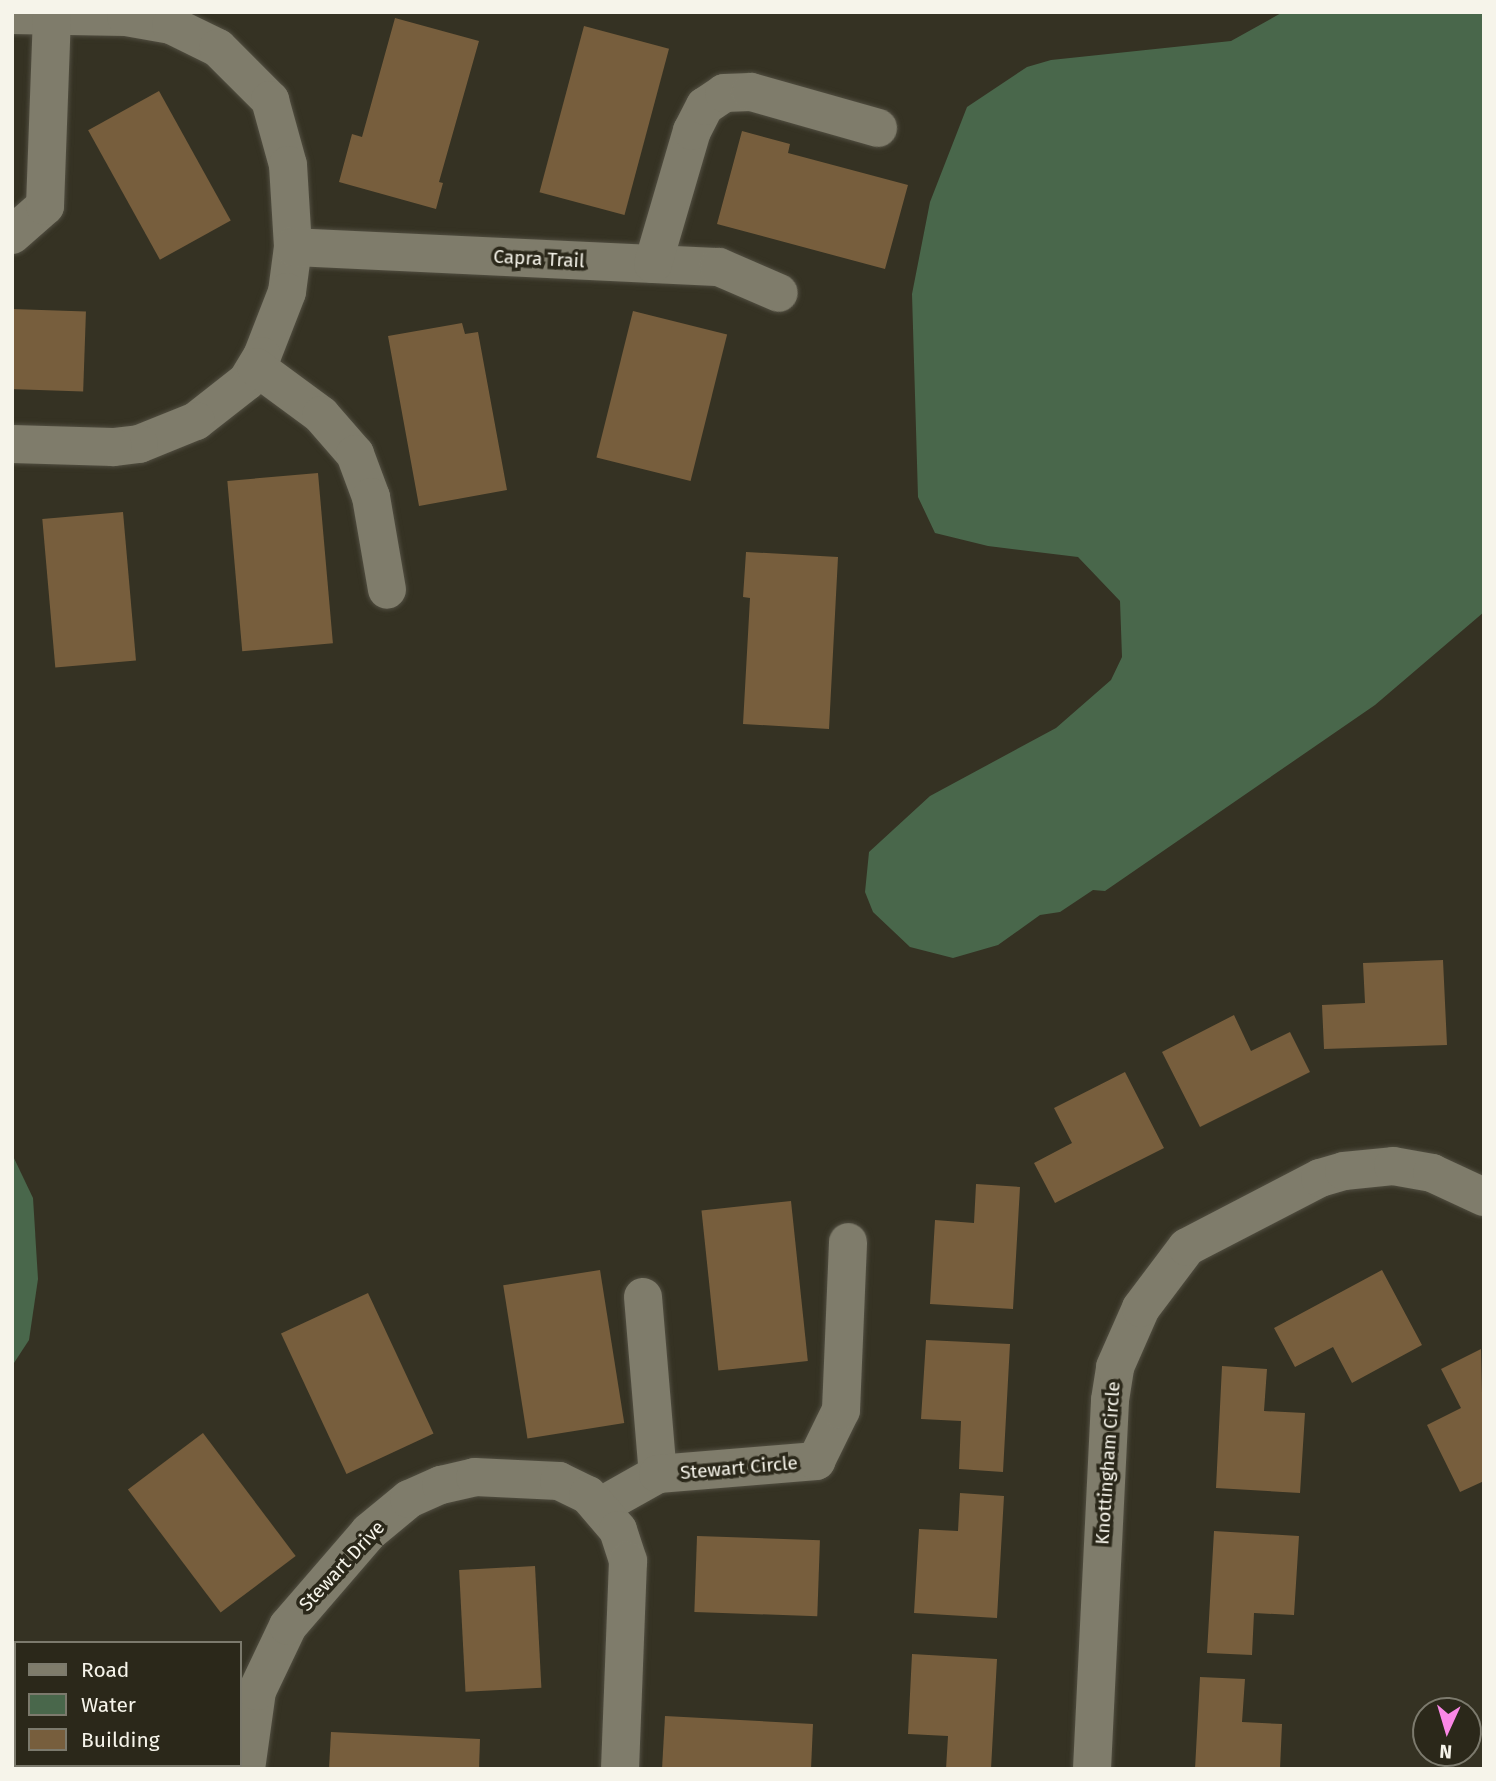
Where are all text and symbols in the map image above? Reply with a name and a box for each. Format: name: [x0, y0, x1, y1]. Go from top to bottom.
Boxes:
street label: Capra Trail: [493, 245, 585, 273]
street label: Knottingham Circle: [1091, 1380, 1125, 1546]
street label: Stewart Circle: [679, 1452, 799, 1484]
street label: Stewart Drive: [295, 1516, 389, 1616]
legend: [14, 1641, 242, 1767]
text: Road: [81, 1657, 129, 1683]
text: Water: [81, 1692, 136, 1718]
north arrow: [1412, 1697, 1482, 1767]
text: Building: [81, 1727, 160, 1753]
text: N: [1439, 1740, 1453, 1763]

